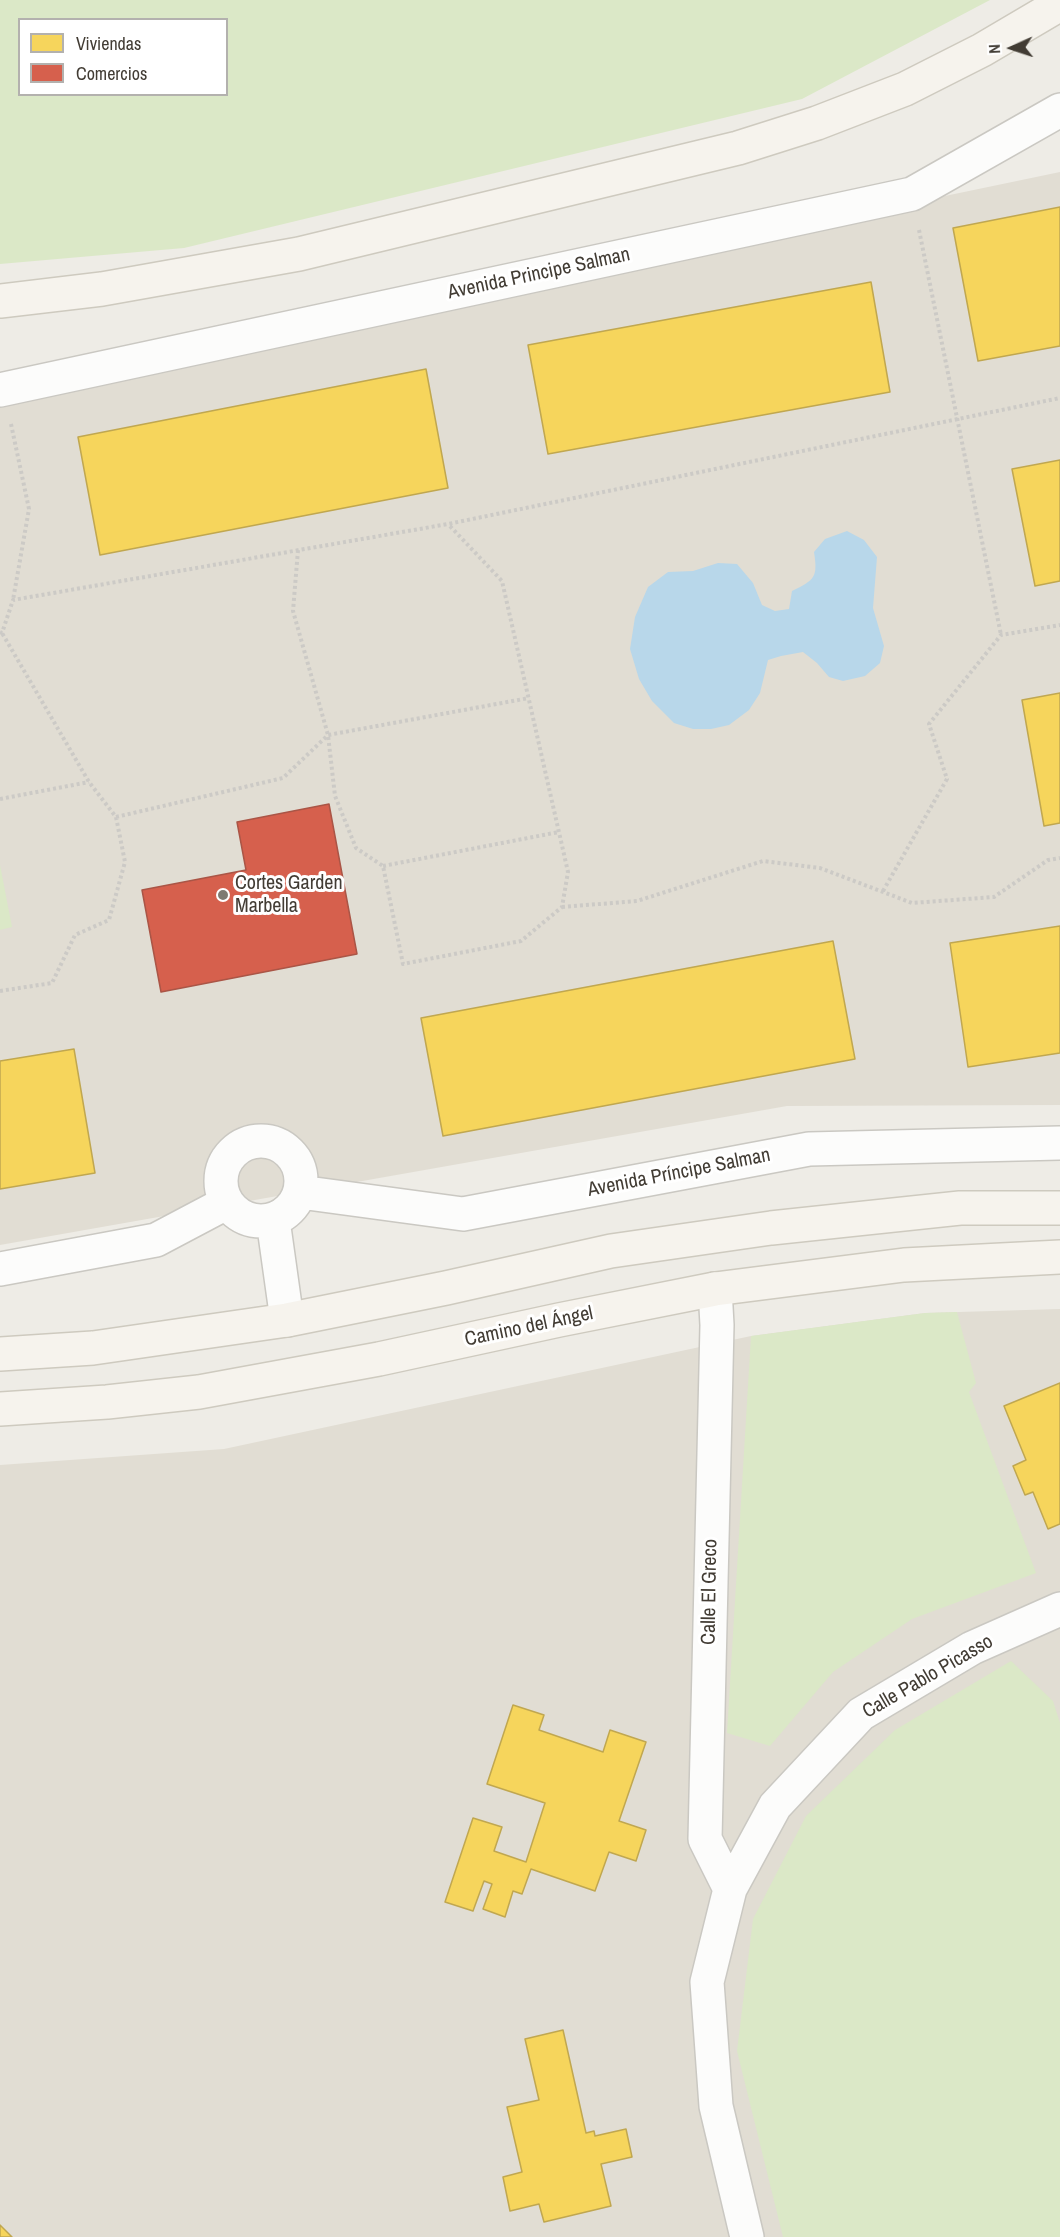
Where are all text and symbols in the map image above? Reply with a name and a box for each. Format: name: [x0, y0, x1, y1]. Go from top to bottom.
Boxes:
legend: [18, 18, 228, 96]
north arrow: [982, 18, 1042, 78]
text: Viviendas: [76, 31, 141, 56]
text: N: [983, 44, 1005, 54]
text: Comercios: [76, 61, 147, 86]
street label: Avenida Principe Salman: [446, 243, 632, 305]
place label: Cortes Garden Marbella: [235, 872, 343, 919]
marker: Cortes Garden Marbella: [216, 888, 230, 902]
street label: Avenida Príncipe Salman: [586, 1144, 772, 1202]
street label: Camino del Ángel: [463, 1302, 595, 1352]
street label: Calle El Greco: [697, 1539, 723, 1645]
street label: Calle Pablo Picasso: [858, 1630, 998, 1724]

